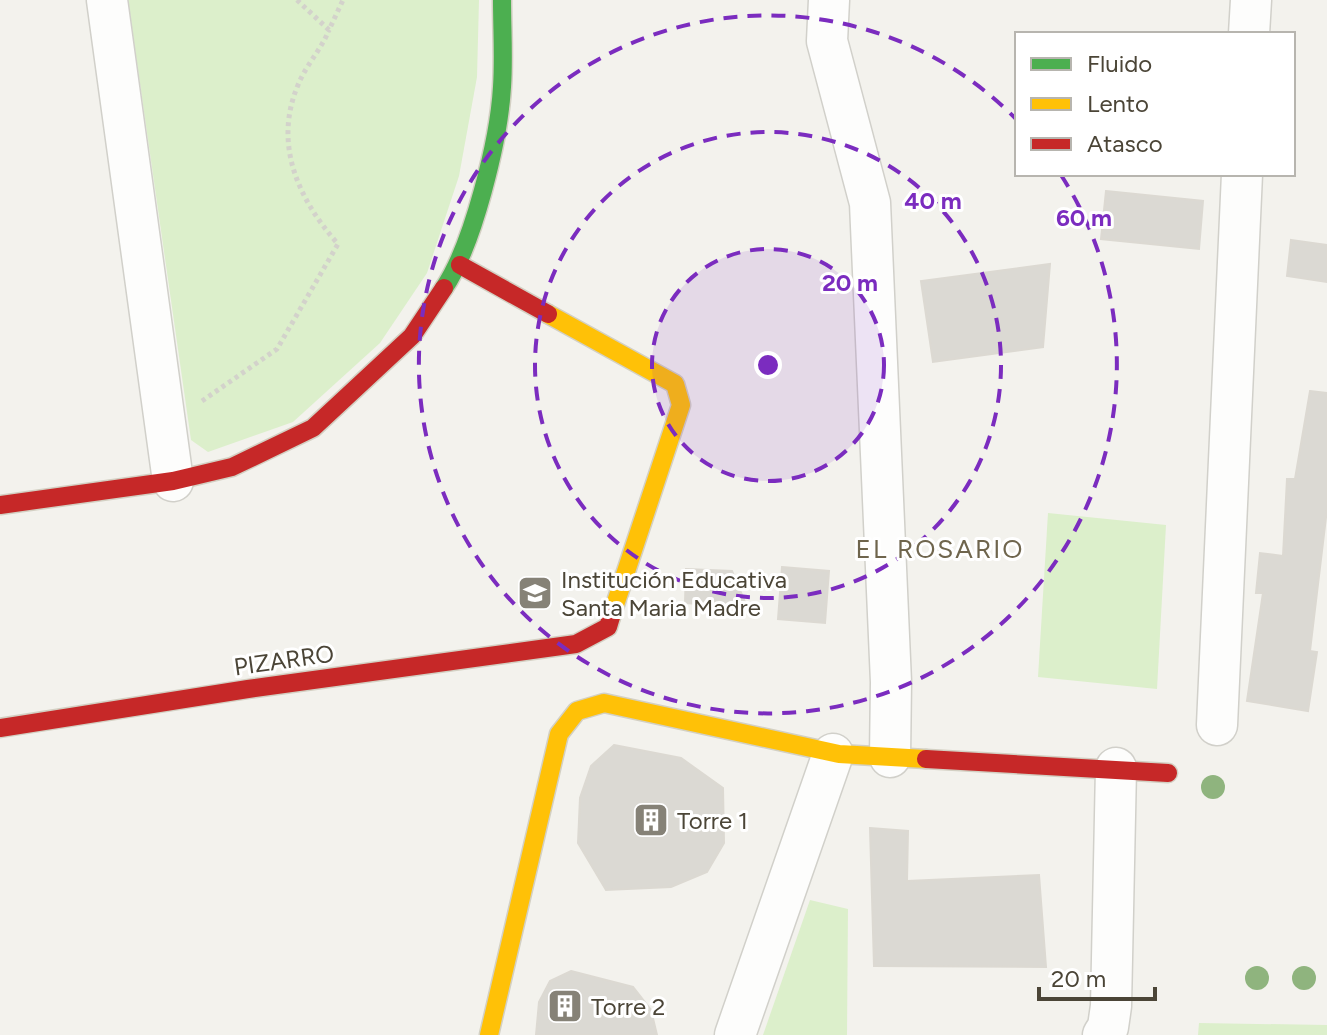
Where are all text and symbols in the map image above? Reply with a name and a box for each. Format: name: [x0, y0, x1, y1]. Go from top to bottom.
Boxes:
legend: [1015, 32, 1295, 176]
text: Fluido: [1087, 49, 1152, 78]
text: Lento: [1087, 89, 1149, 118]
text: Atasco: [1087, 129, 1163, 158]
text: 40 m: [904, 186, 962, 215]
text: 60 m: [1056, 203, 1112, 232]
text: 20 m: [822, 268, 878, 297]
centre of rings: [754, 351, 782, 379]
district label: EL ROSARIO: [856, 533, 1024, 565]
place label: Institución Educativa Santa Maria Madre: [561, 565, 787, 622]
school or university icon: Institución Educativa Santa Maria Madre: [516, 574, 554, 612]
street label: PIZARRO: [232, 639, 336, 681]
building icon: Torre 1: [632, 801, 670, 839]
place label: Torre 1: [677, 806, 748, 835]
scale bar: [1039, 951, 1155, 1001]
text: 20 m: [1051, 964, 1106, 993]
building icon: Torre 2: [546, 987, 584, 1025]
place label: Torre 2: [591, 992, 665, 1021]

